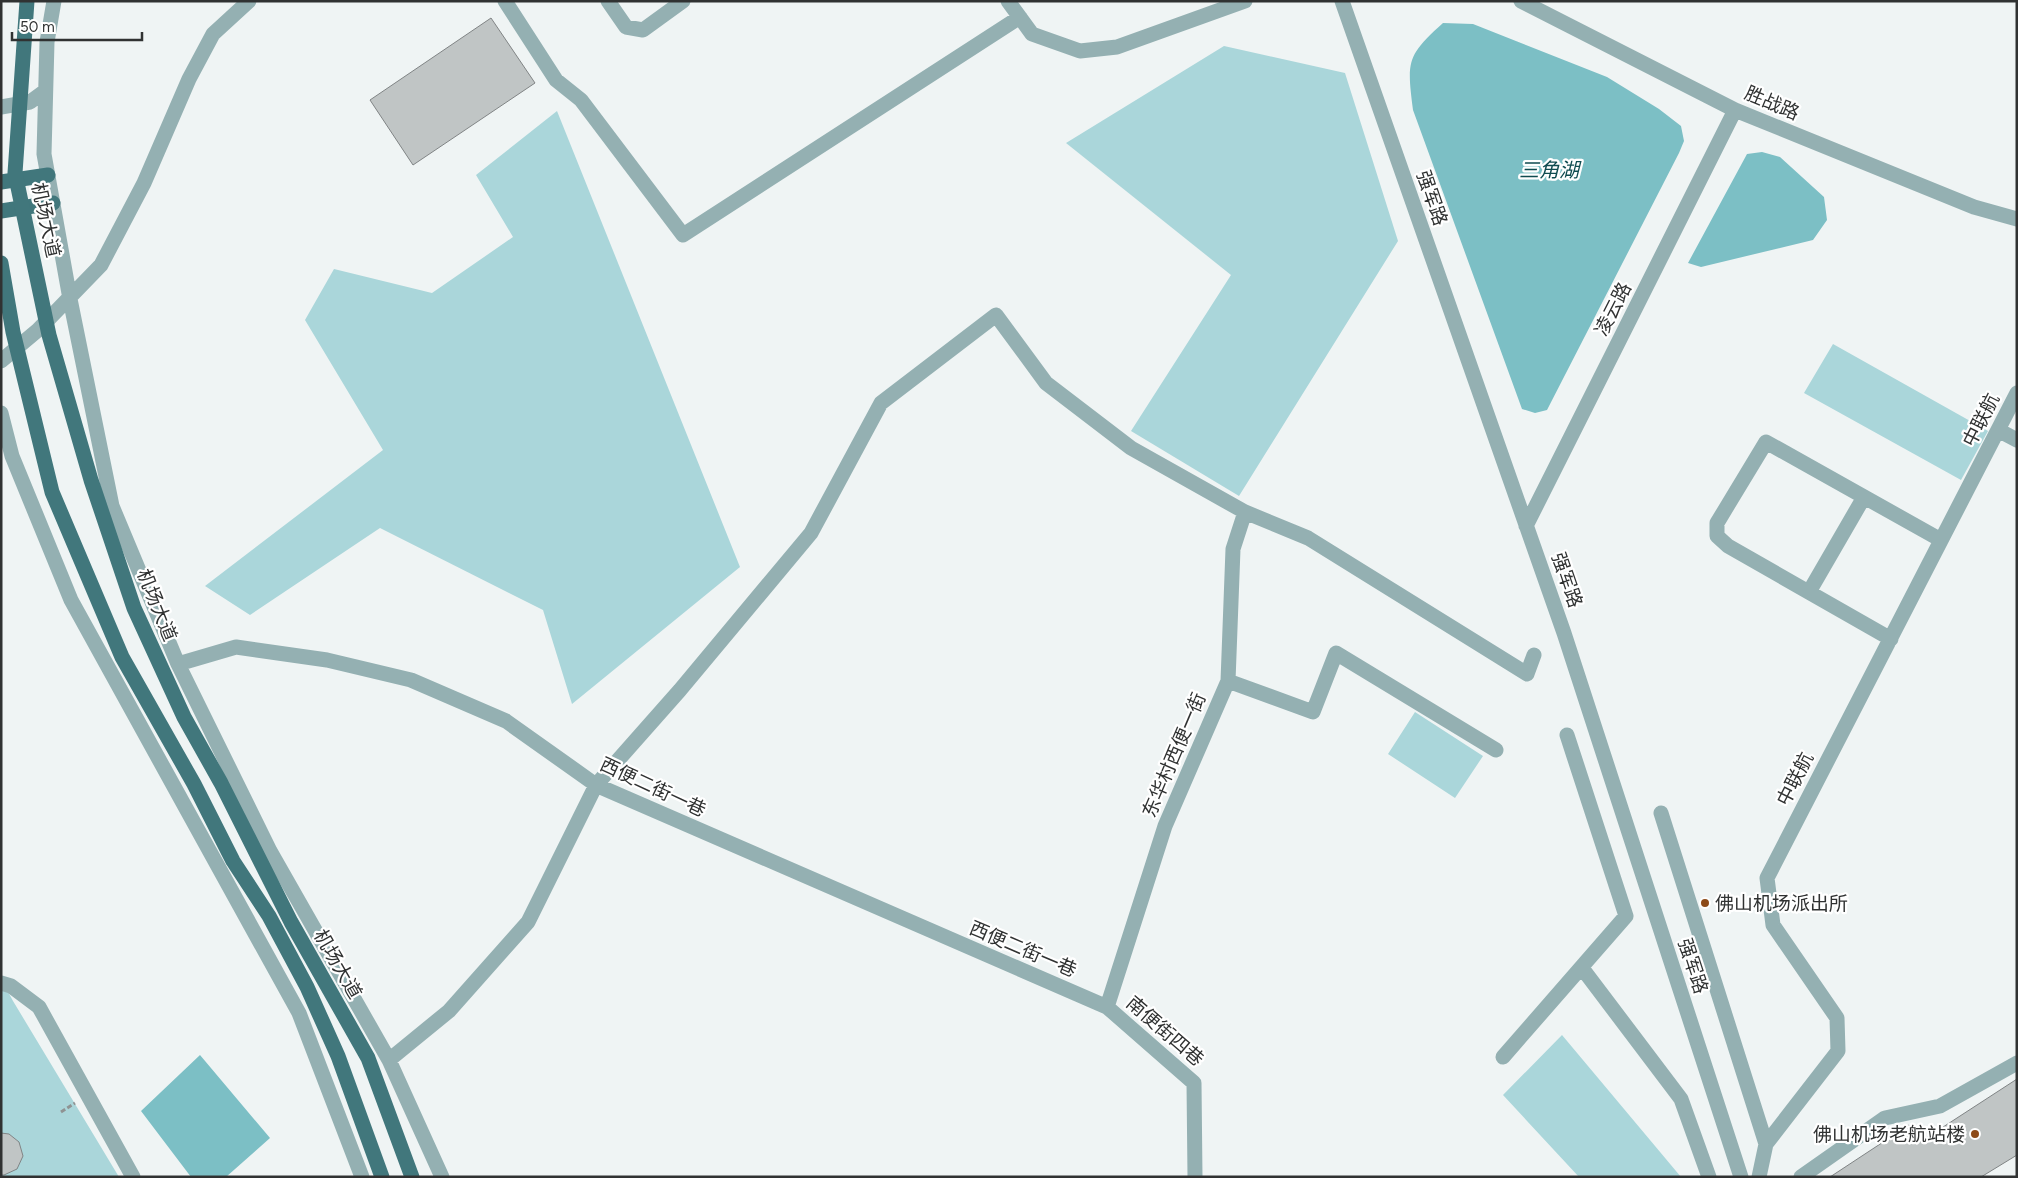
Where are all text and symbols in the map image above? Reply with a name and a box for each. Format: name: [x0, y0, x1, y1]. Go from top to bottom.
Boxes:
scale bar: [12, 10, 142, 42]
text: 50 m: [20, 18, 55, 36]
street label: 胜战路: [1741, 81, 1803, 125]
water label: 三角湖: [1519, 158, 1582, 182]
street label: 强军路: [1412, 167, 1452, 229]
street label: 机场大道: [27, 180, 65, 260]
street label: 凌云路: [1590, 278, 1636, 340]
street label: 中联航: [1958, 389, 2004, 451]
street label: 强军路: [1547, 549, 1587, 611]
street label: 机场大道: [132, 565, 182, 645]
street label: 东华村西便一街: [1137, 689, 1211, 821]
street label: 中联航: [1772, 748, 1818, 810]
street label: 西便二街一巷: [596, 752, 710, 822]
place label: 佛山机场派出所: [1715, 892, 1848, 915]
marker: 佛山机场派出所: [1699, 897, 1711, 909]
street label: 西便二街一巷: [966, 916, 1080, 982]
street label: 机场大道: [309, 925, 367, 1003]
street label: 强军路: [1673, 935, 1713, 997]
street label: 南便街四巷: [1122, 991, 1208, 1071]
place label: 佛山机场老航站楼: [1813, 1123, 1965, 1146]
marker: 佛山机场老航站楼: [1969, 1128, 1981, 1140]

